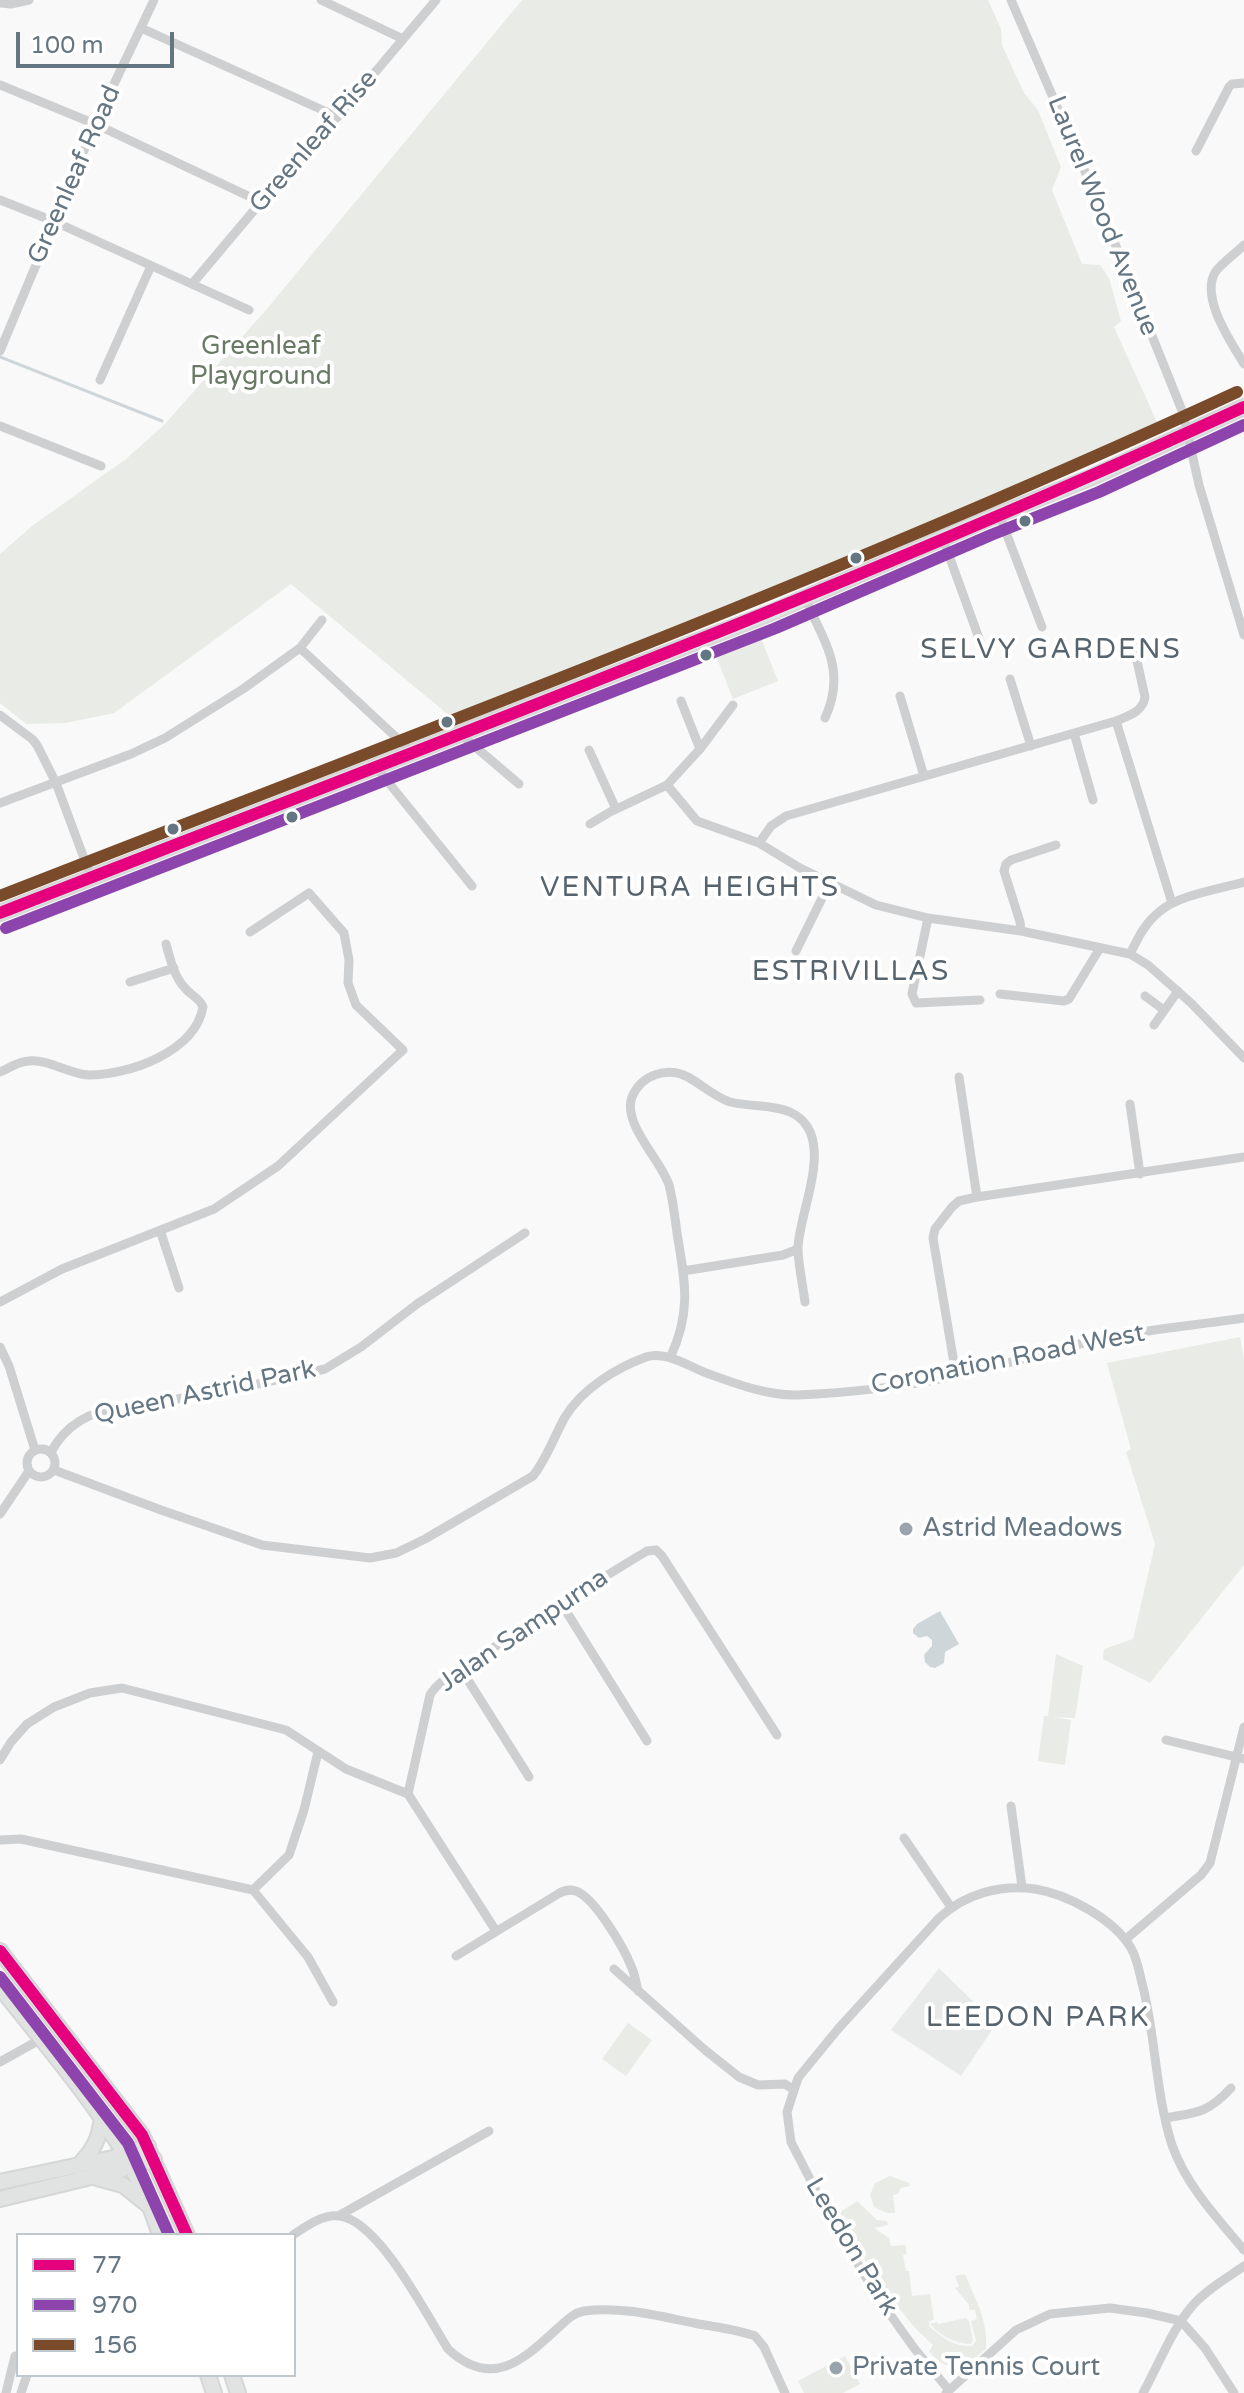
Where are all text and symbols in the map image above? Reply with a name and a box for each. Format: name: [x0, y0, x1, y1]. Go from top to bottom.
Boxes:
scale bar: [20, 16, 178, 66]
text: 100 m: [30, 31, 104, 60]
street label: Greenleaf Rise: [244, 64, 384, 220]
street label: Greenleaf Road: [22, 81, 128, 269]
street label: Laurel Wood Avenue: [1040, 92, 1164, 340]
park label: Greenleaf Playground: [190, 331, 332, 392]
unlabelled marker: [1017, 513, 1033, 529]
unlabelled marker: [848, 550, 864, 566]
district label: SELVY GARDENS: [920, 634, 1182, 668]
unlabelled marker: [698, 647, 714, 663]
unlabelled marker: [439, 714, 455, 730]
unlabelled marker: [284, 809, 300, 825]
unlabelled marker: [165, 821, 181, 837]
district label: VENTURA HEIGHTS: [540, 872, 840, 906]
district label: ESTRIVILLAS: [752, 956, 950, 990]
street label: Coronation Road West: [869, 1318, 1147, 1402]
street label: Queen Astrid Park: [91, 1354, 319, 1432]
place label: Astrid Meadows: [922, 1513, 1122, 1545]
marker: Astrid Meadows: [897, 1520, 915, 1538]
street label: Jalan Sampurna: [433, 1563, 615, 1699]
district label: LEEDON PARK: [926, 2002, 1150, 2036]
street label: Leedon Park: [798, 2173, 904, 2321]
legend: [16, 2233, 296, 2377]
text: 77: [92, 2251, 122, 2280]
text: 970: [92, 2291, 137, 2320]
text: 156: [92, 2331, 137, 2360]
place label: Private Tennis Court: [852, 2352, 1100, 2384]
marker: Private Tennis Court: [827, 2359, 845, 2377]

